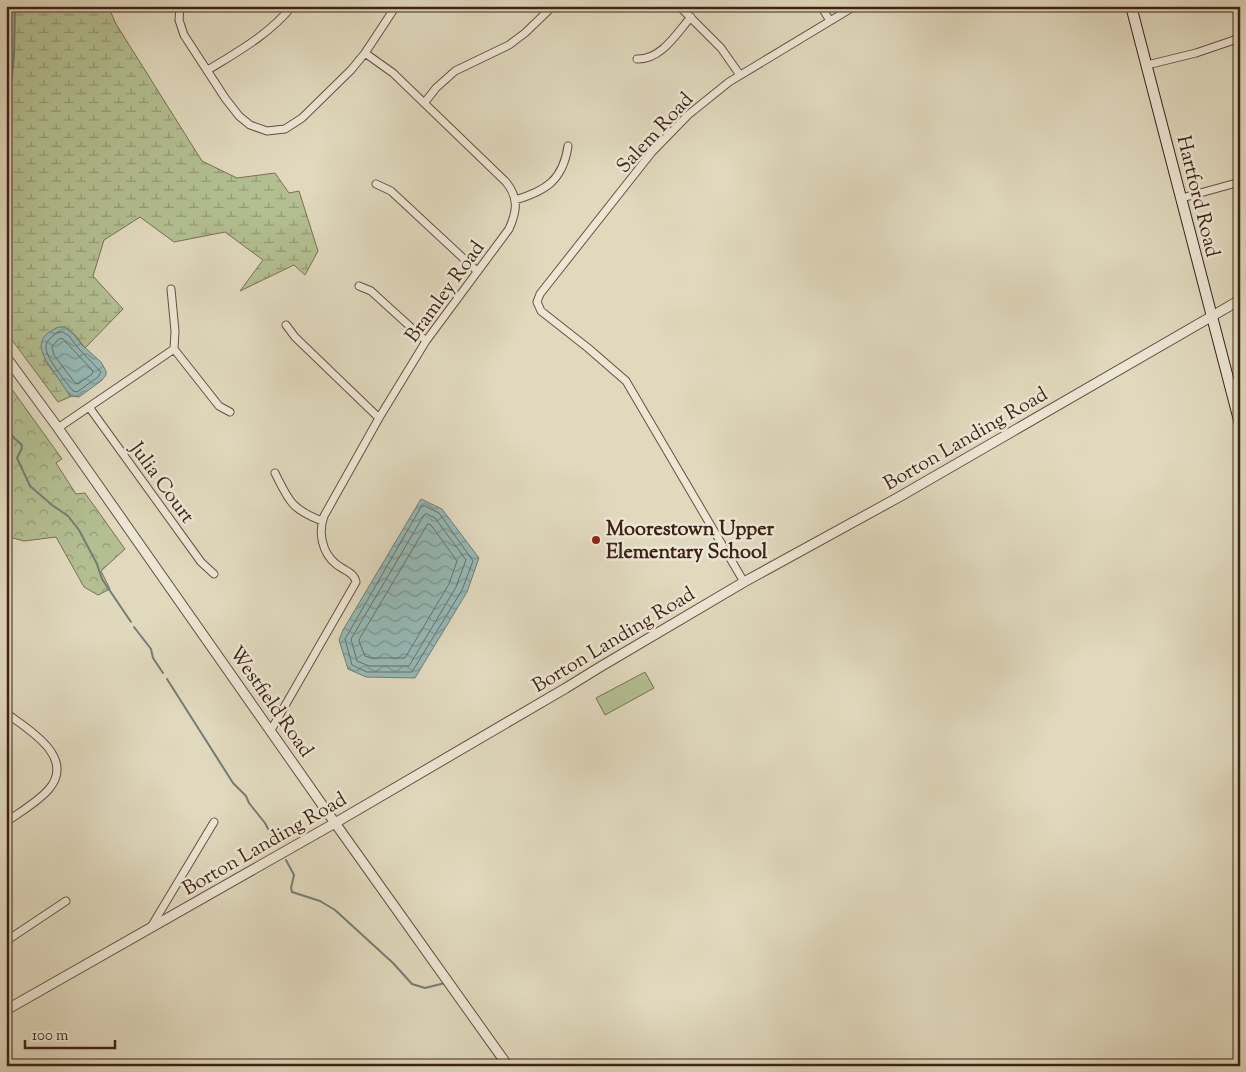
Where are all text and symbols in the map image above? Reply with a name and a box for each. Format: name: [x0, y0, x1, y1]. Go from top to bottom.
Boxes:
street label: Salem Road: [611, 87, 701, 181]
street label: Hartford Road: [1167, 133, 1226, 261]
street label: Bramley Road: [399, 236, 493, 349]
street label: Borton Landing Road: [879, 381, 1054, 499]
street label: Julia Court: [121, 436, 201, 530]
place label: Moorestown Upper Elementary School: [606, 516, 774, 568]
marker: Moorestown Upper Elementary School: [590, 534, 602, 546]
street label: Borton Landing Road: [527, 581, 701, 701]
street label: Westfield Road: [221, 641, 319, 764]
street label: Borton Landing Road: [178, 786, 353, 904]
scale bar: [25, 1017, 115, 1049]
text: 100 m: [32, 1026, 69, 1047]

